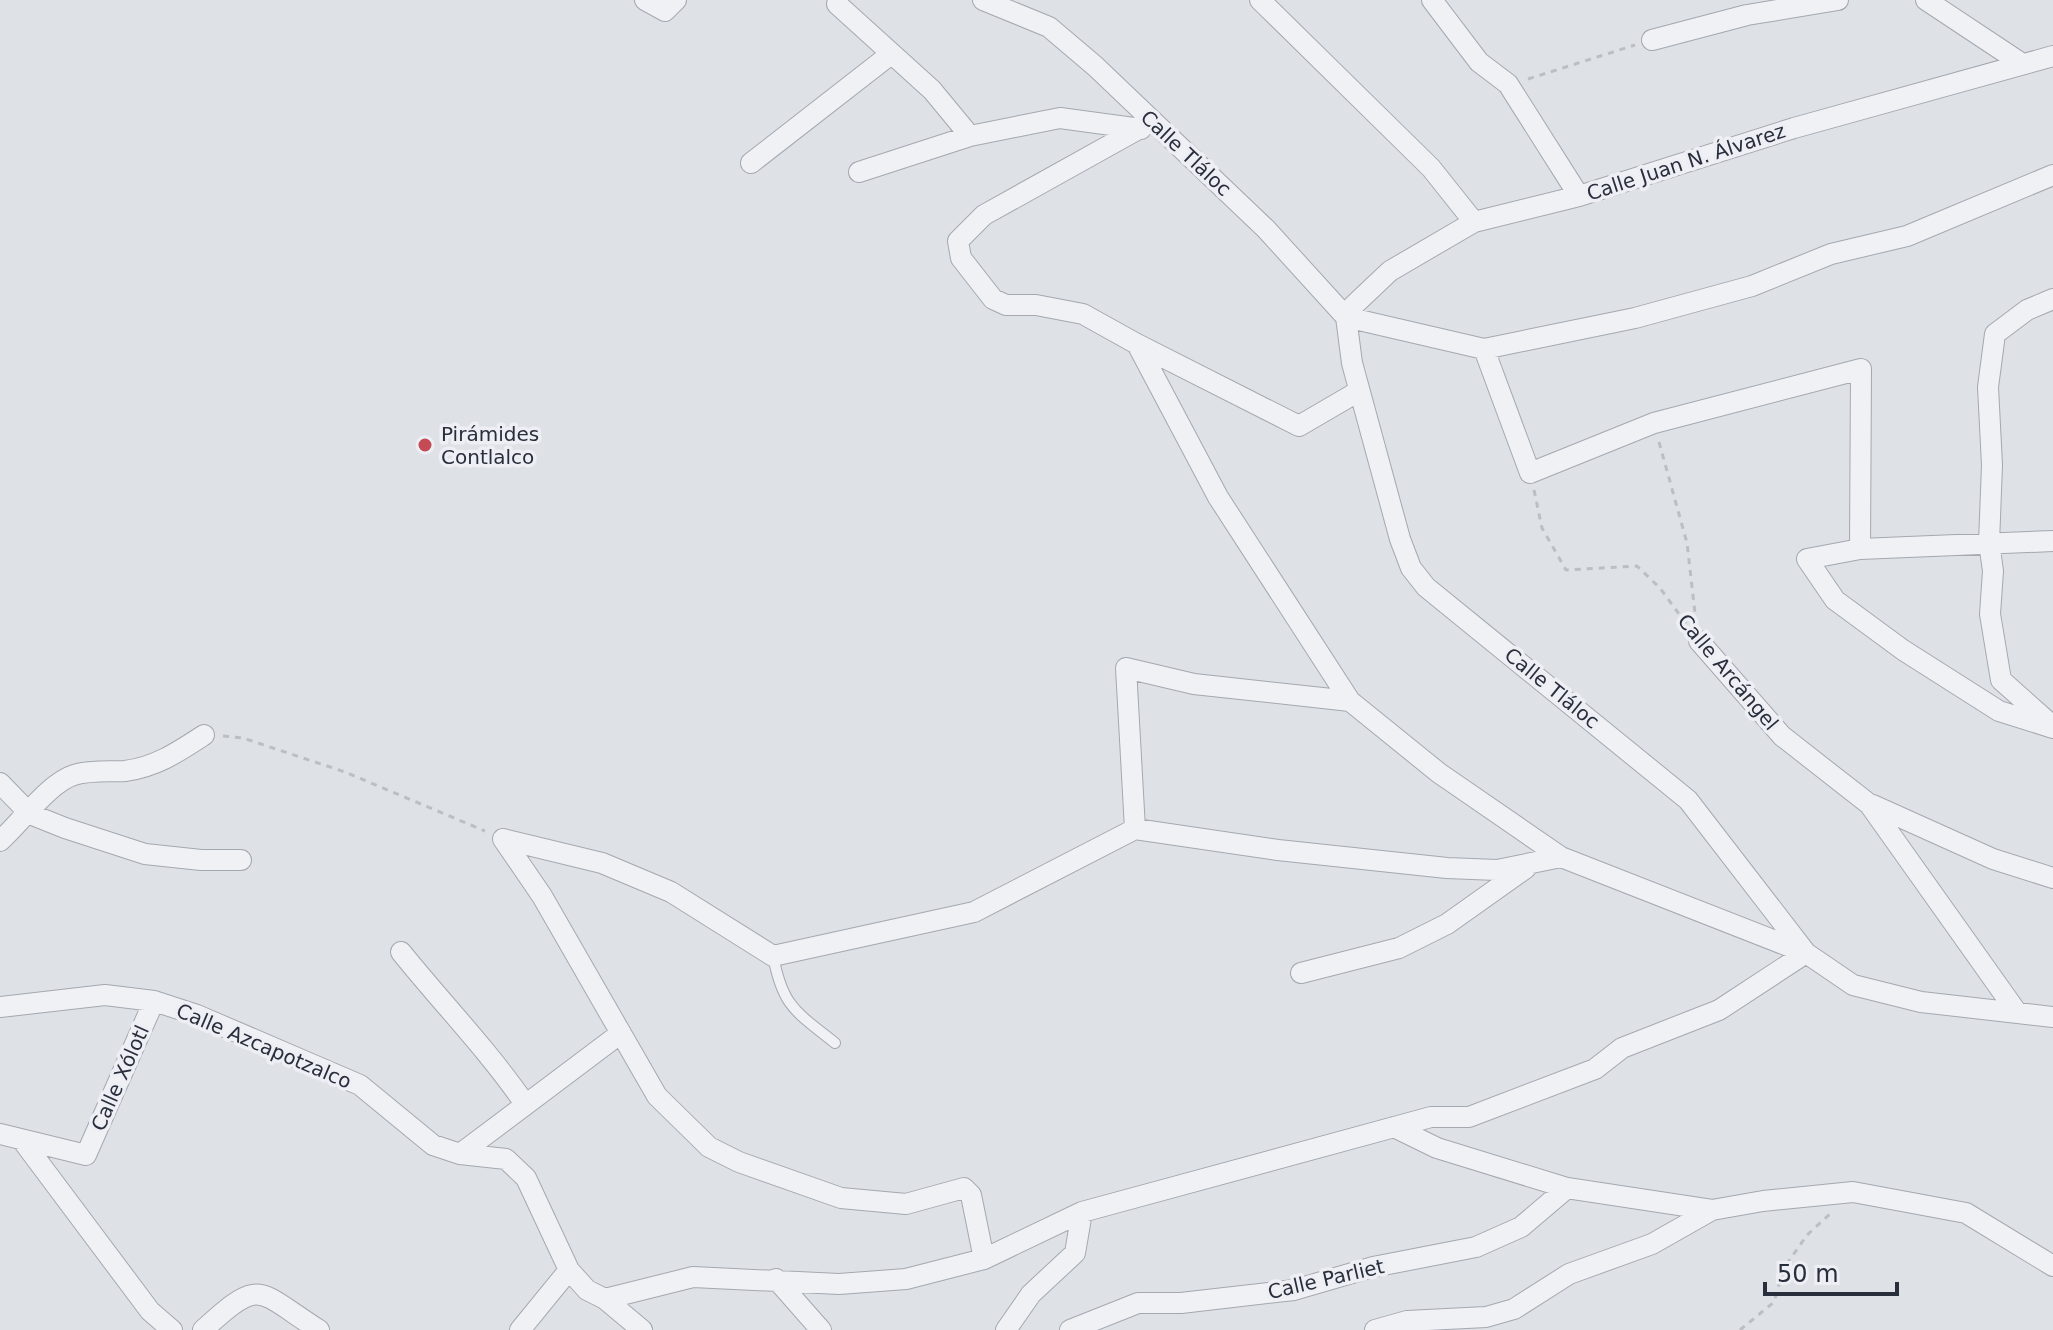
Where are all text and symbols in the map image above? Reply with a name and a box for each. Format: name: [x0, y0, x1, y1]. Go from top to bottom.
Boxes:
street label: Calle Tláloc: [1136, 105, 1236, 201]
street label: Calle Juan N. Álvarez: [1584, 119, 1788, 205]
place label: Pirámides Contlalco: [441, 422, 539, 469]
marker: Pirámides Contlalco: [416, 436, 434, 454]
street label: Calle Arcángel: [1673, 609, 1783, 735]
street label: Calle Tláloc: [1500, 643, 1604, 733]
street label: Calle Azcapotzalco: [173, 998, 355, 1094]
street label: Calle Xólotl: [86, 1021, 154, 1135]
scale bar: [1765, 1246, 1897, 1296]
street label: Calle Parliet: [1265, 1254, 1387, 1304]
text: 50 m: [1777, 1260, 1839, 1288]

